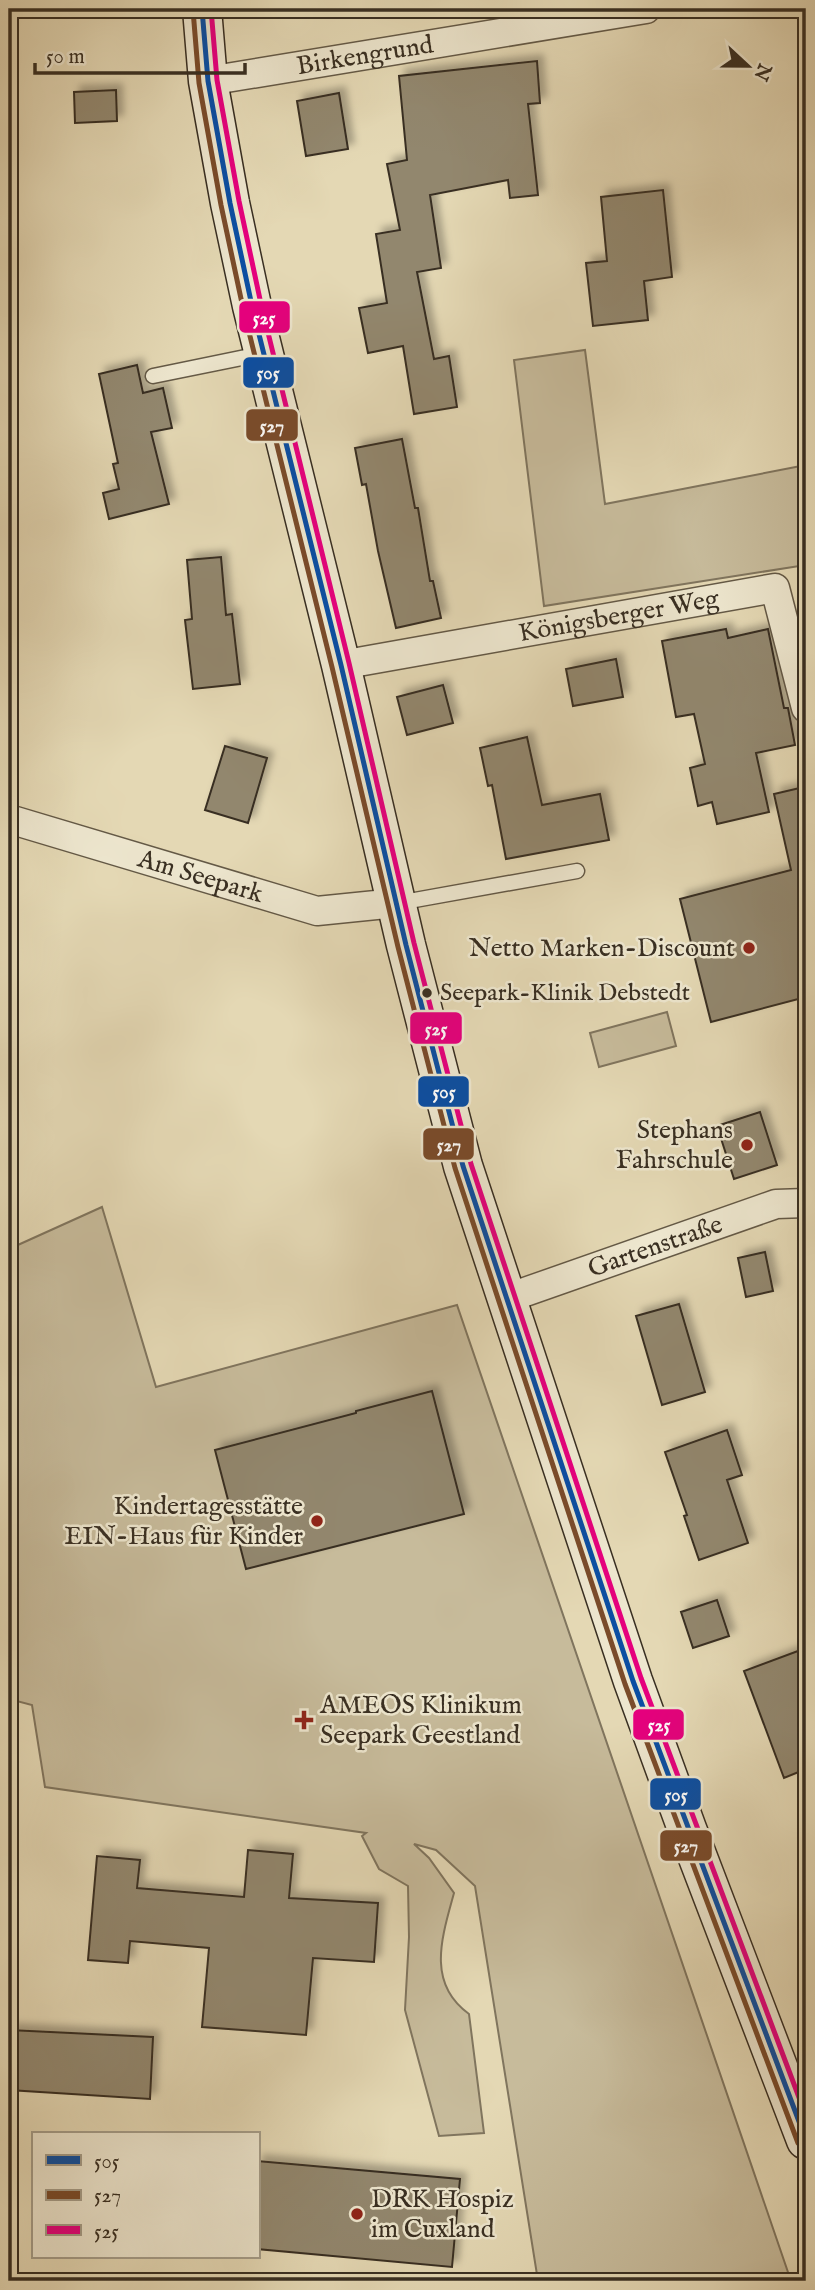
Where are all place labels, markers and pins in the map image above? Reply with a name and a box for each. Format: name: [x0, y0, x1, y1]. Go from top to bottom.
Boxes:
place label: Netto Marken-Discount: [469, 932, 735, 965]
marker: Netto Marken-Discount: [741, 940, 757, 956]
place label: Seepark-Klinik Debstedt: [440, 978, 690, 1009]
marker: Seepark-Klinik Debstedt: [420, 986, 434, 1000]
place label: Stephans Fahrschule: [616, 1114, 733, 1177]
marker: Stephans Fahrschule: [739, 1137, 755, 1153]
place label: Kindertagesstätte EIN-Haus für Kinder: [64, 1490, 303, 1553]
marker: Kindertagesstätte EIN-Haus für Kinder: [309, 1513, 325, 1529]
place label: AMEOS Klinikum Seepark Geestland: [319, 1689, 522, 1752]
marker: AMEOS Klinikum Seepark Geestland: [294, 1710, 314, 1730]
place label: DRK Hospiz im Cuxland: [371, 2183, 514, 2246]
marker: DRK Hospiz im Cuxland: [349, 2206, 365, 2222]

